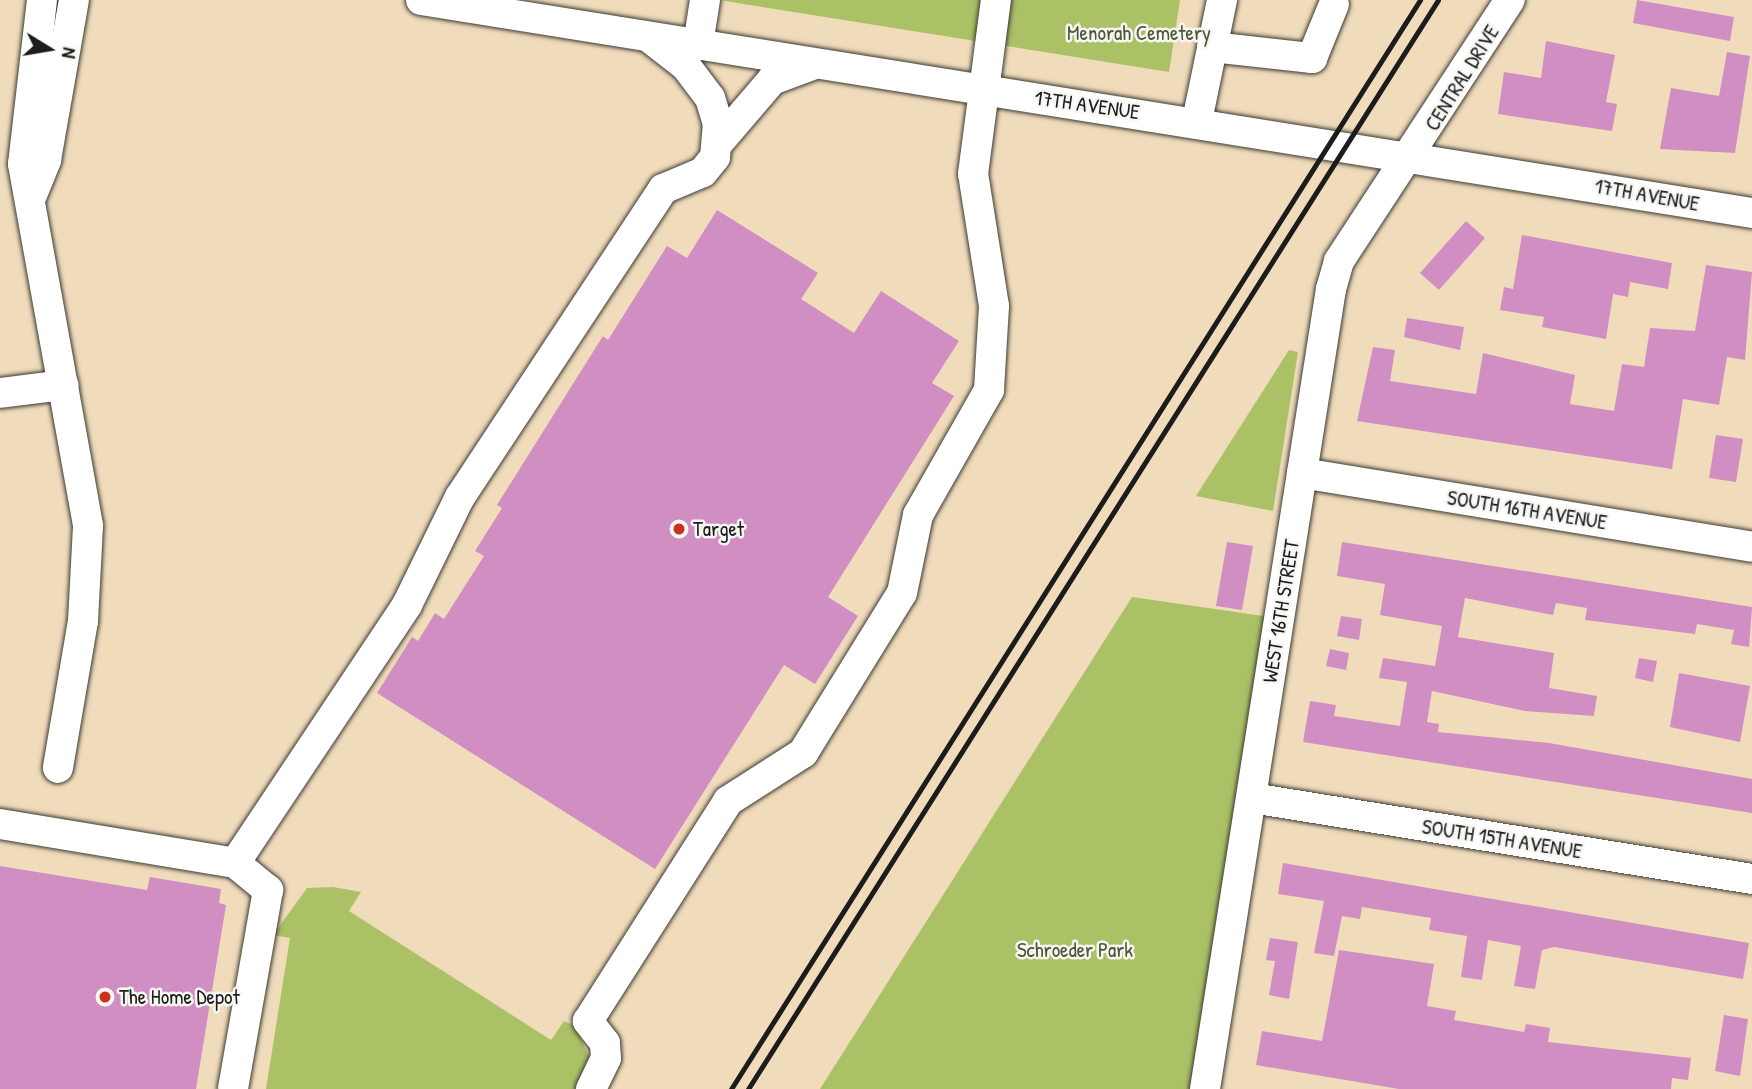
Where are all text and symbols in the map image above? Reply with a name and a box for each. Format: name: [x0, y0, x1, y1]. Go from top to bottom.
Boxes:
north arrow: [14, 14, 84, 84]
park label: Menorah Cemetery: [1067, 20, 1211, 46]
street label: CENTRAL DRIVE: [1420, 21, 1504, 135]
text: N: [56, 46, 83, 60]
street label: 17TH AVENUE: [1033, 85, 1141, 125]
street label: 17TH AVENUE: [1593, 173, 1701, 217]
street label: SOUTH 16TH AVENUE: [1445, 485, 1609, 535]
place label: Target: [693, 516, 744, 542]
marker: Target: [671, 521, 687, 537]
street label: WEST 16TH STREET: [1257, 538, 1305, 684]
street label: SOUTH 15TH AVENUE: [1420, 814, 1584, 864]
park label: Schroeder Park: [1017, 937, 1133, 963]
place label: The Home Depot: [119, 984, 240, 1010]
marker: The Home Depot: [97, 989, 113, 1005]

